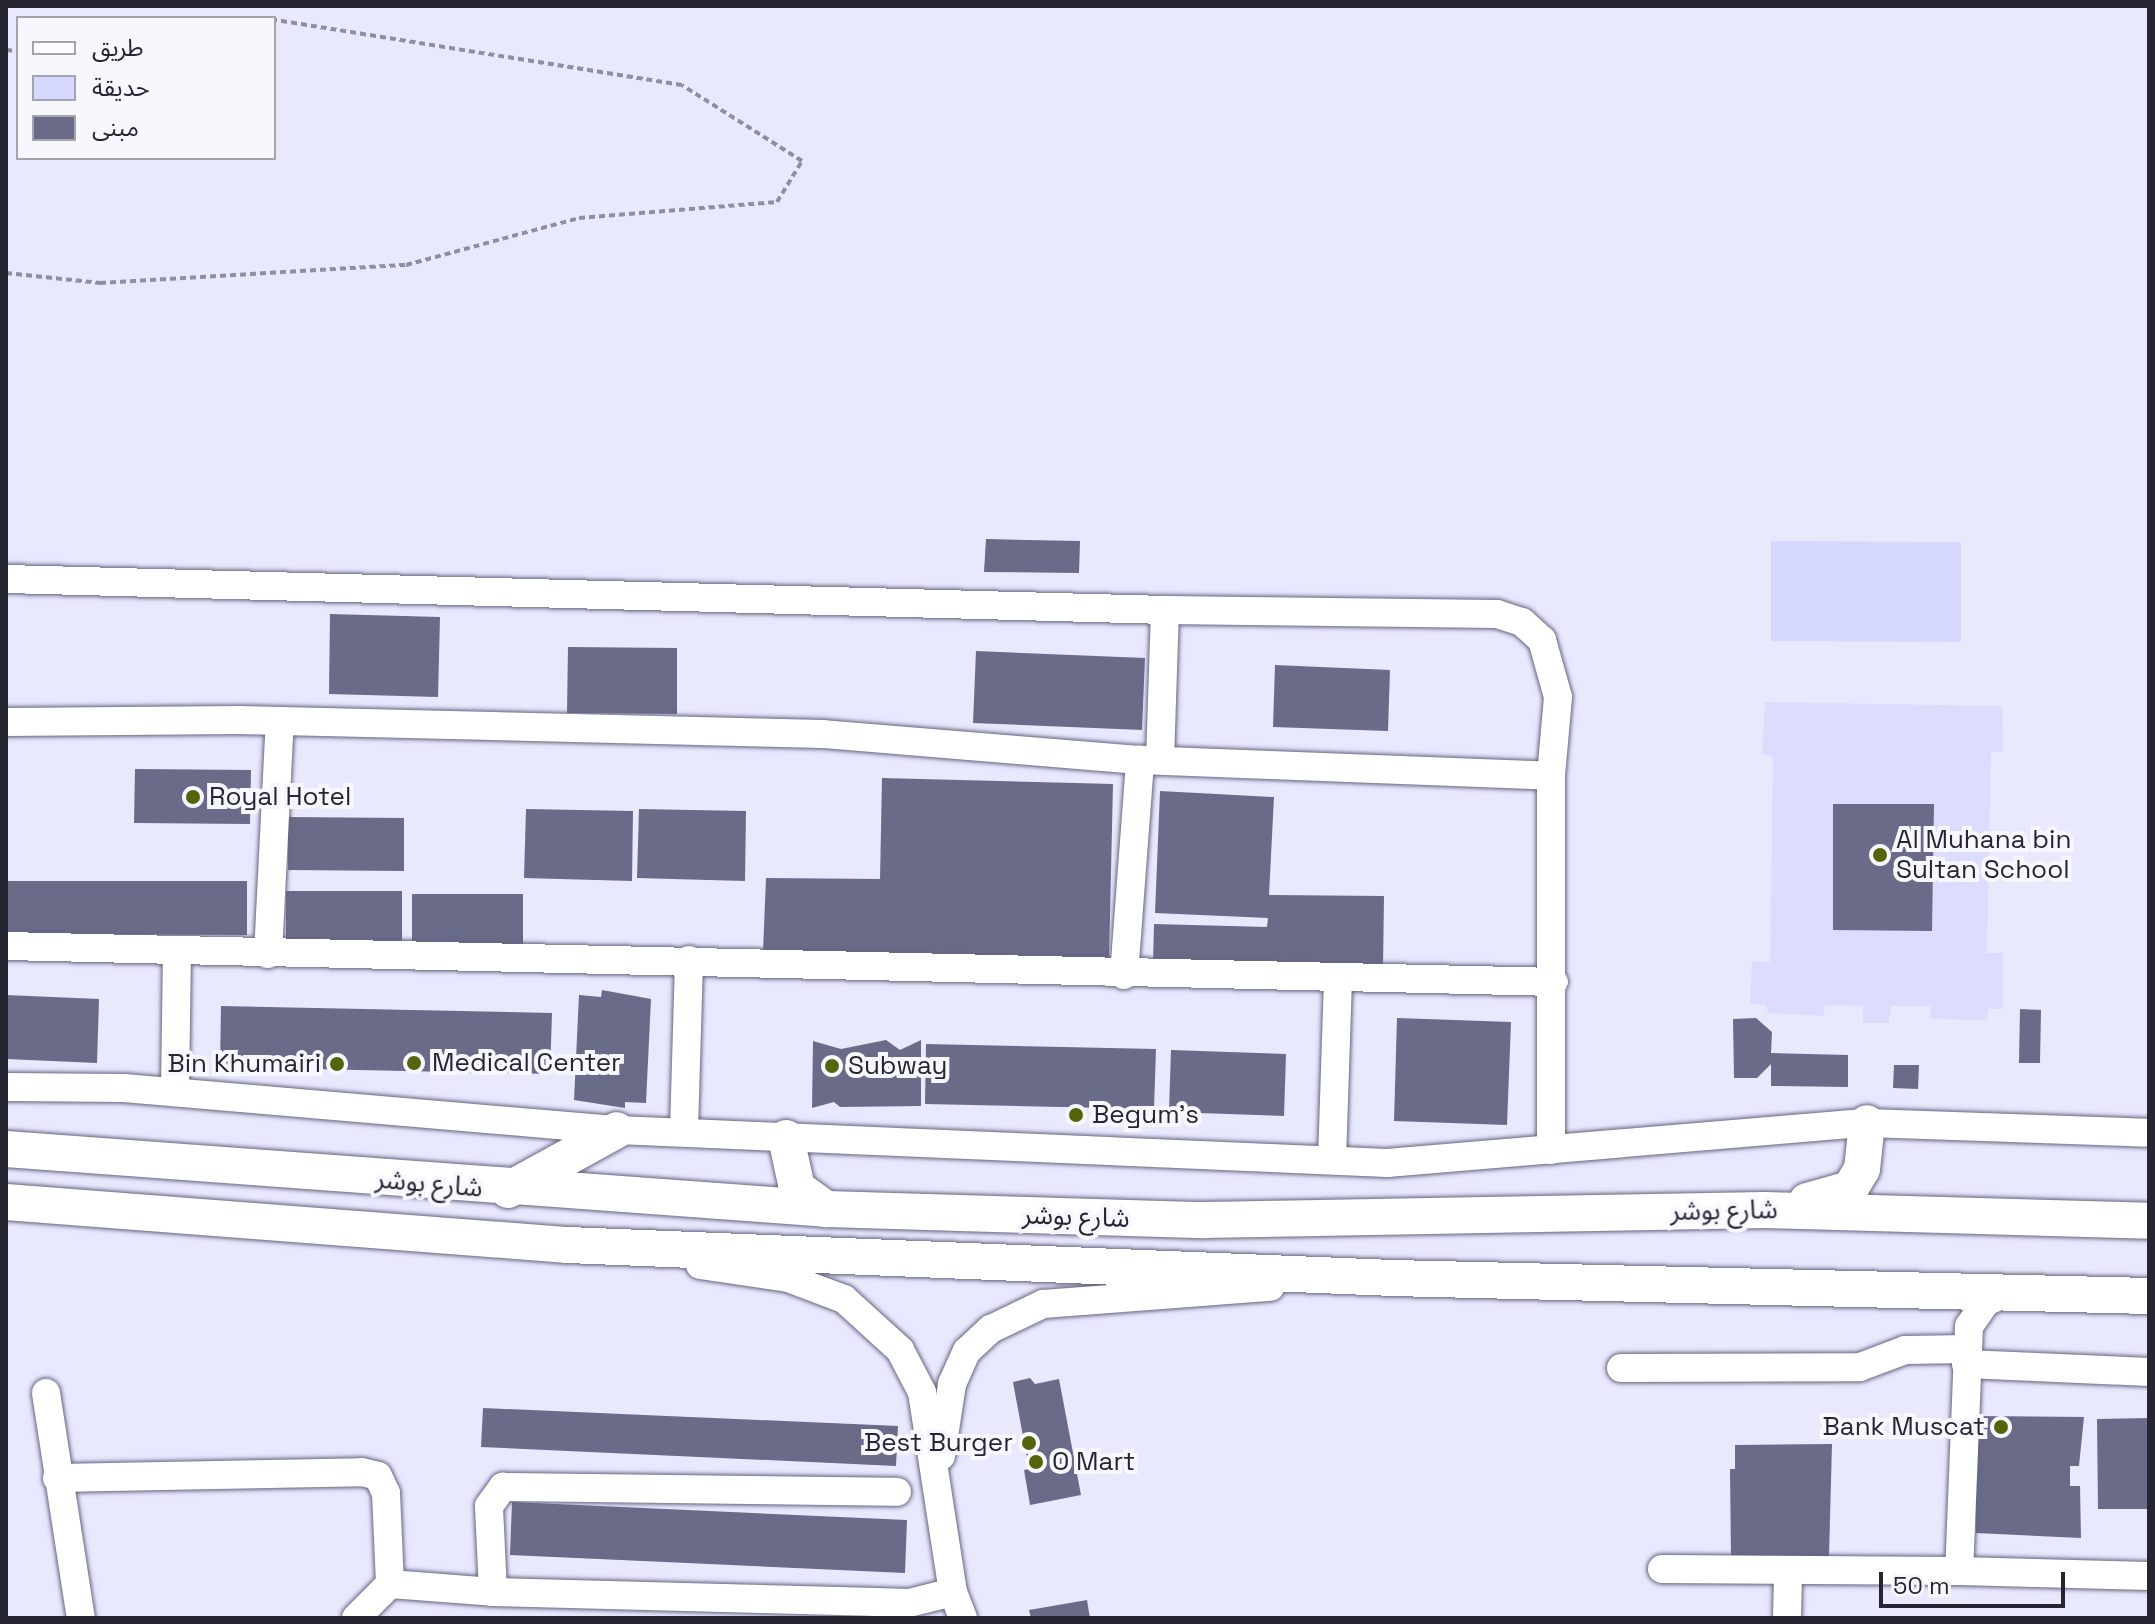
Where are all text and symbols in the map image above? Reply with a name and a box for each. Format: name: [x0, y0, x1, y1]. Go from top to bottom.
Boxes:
legend: [16, 16, 276, 160]
text: طريق: [92, 32, 144, 63]
text: حديقة: [92, 72, 150, 103]
text: مبنى: [92, 112, 139, 143]
place label: Royal Hotel: [209, 781, 351, 813]
marker: Royal Hotel: [184, 788, 202, 806]
place label: Al Muhana bin Sultan School: [1896, 824, 2071, 886]
marker: Al Muhana bin Sultan School: [1871, 846, 1889, 864]
place label: Medical Center: [432, 1047, 621, 1079]
place label: Bin Khumairi: [167, 1048, 321, 1080]
place label: Subway: [848, 1050, 947, 1082]
marker: Medical Center: [403, 1052, 425, 1074]
marker: Bin Khumairi: [328, 1055, 346, 1073]
marker: Subway: [823, 1057, 841, 1075]
place label: Begum's: [1092, 1099, 1199, 1131]
marker: Begum's: [1067, 1106, 1085, 1124]
street label: شارع بوشر: [374, 1164, 484, 1204]
street label: شارع بوشر: [1670, 1194, 1778, 1228]
street label: شارع بوشر: [1022, 1200, 1130, 1234]
place label: Bank Muscat: [1823, 1411, 1985, 1443]
marker: Bank Muscat: [1992, 1418, 2010, 1436]
place label: Best Burger: [864, 1427, 1013, 1459]
marker: Best Burger: [1020, 1434, 1038, 1452]
place label: O Mart: [1052, 1446, 1135, 1478]
marker: O Mart: [1027, 1453, 1045, 1471]
scale bar: [1883, 1556, 2069, 1606]
text: 50 m: [1893, 1570, 1950, 1601]

